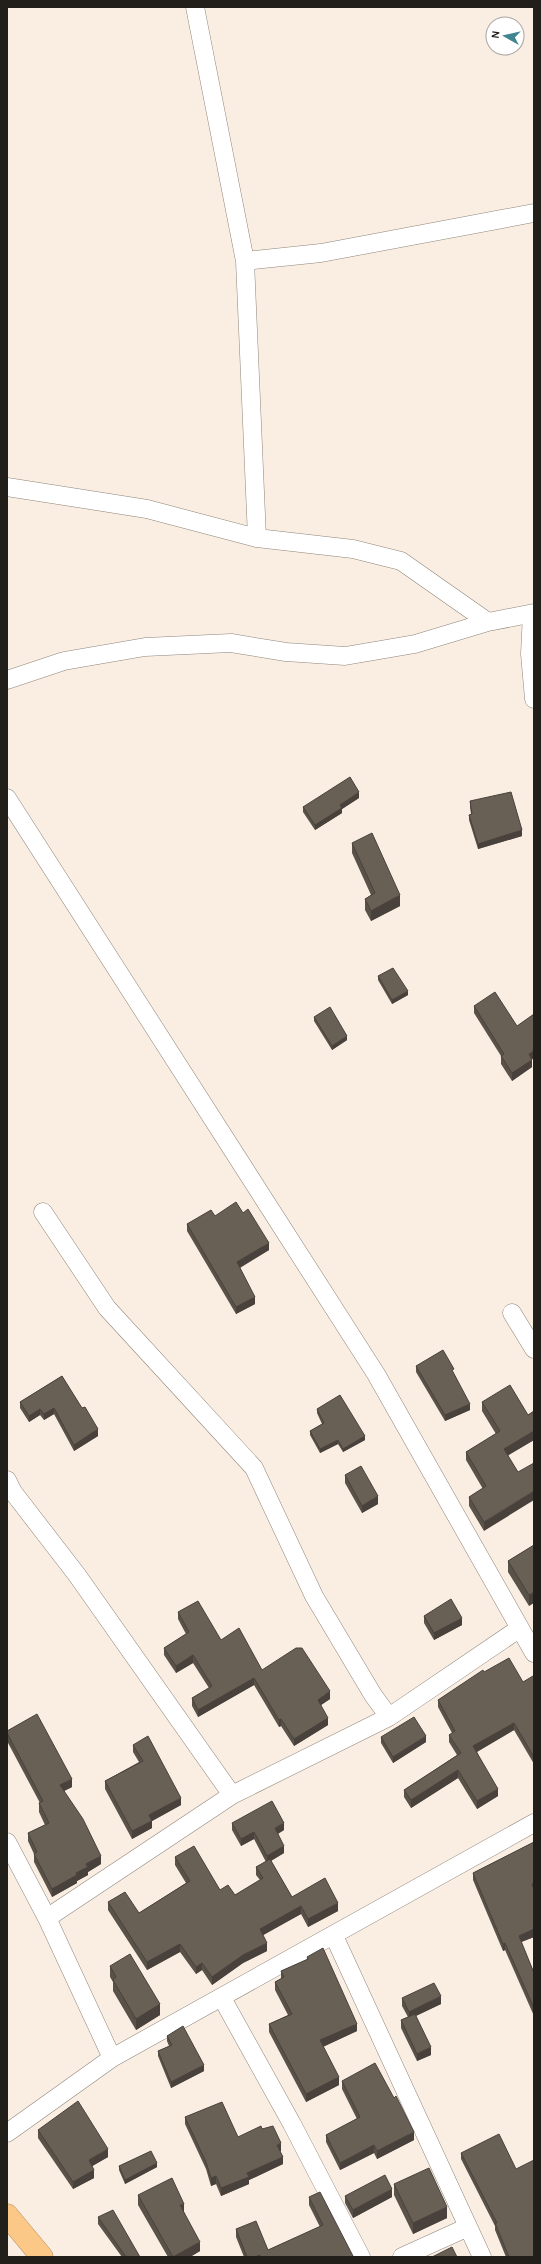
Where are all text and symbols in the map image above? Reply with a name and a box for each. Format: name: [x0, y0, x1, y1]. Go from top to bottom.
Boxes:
north arrow: [485, 16, 525, 56]
text: N: [489, 30, 503, 39]

